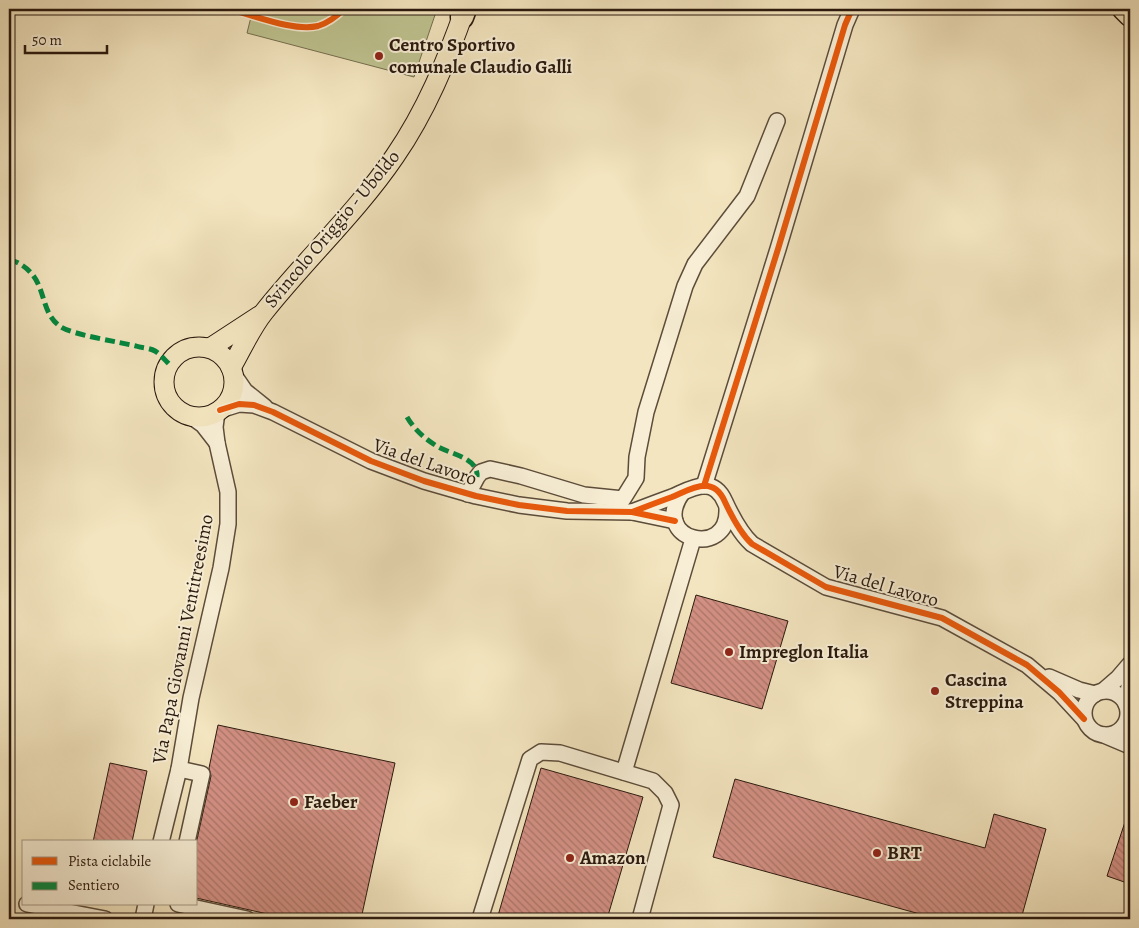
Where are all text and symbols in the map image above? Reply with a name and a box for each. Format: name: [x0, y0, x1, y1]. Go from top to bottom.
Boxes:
scale bar: [25, 22, 108, 54]
text: 50 m: [32, 30, 62, 50]
place label: Centro Sportivo comunale Claudio Galli: [389, 32, 573, 80]
marker: Centro Sportivo comunale Claudio Galli: [373, 50, 385, 62]
street label: Svincolo Origgio - Uboldo: [258, 144, 406, 314]
street label: Via del Lavoro: [369, 432, 480, 492]
street label: Via Papa Giovanni Ventitreesimo: [146, 512, 220, 767]
street label: Via del Lavoro: [829, 558, 942, 613]
place label: Impreglon Italia: [739, 639, 870, 665]
marker: Impreglon Italia: [723, 646, 735, 658]
place label: Cascina Streppina: [945, 667, 1025, 715]
marker: Cascina Streppina: [929, 685, 941, 697]
place label: Faeber: [304, 789, 358, 815]
marker: Faeber: [288, 796, 300, 808]
legend: [22, 840, 198, 906]
place label: BRT: [887, 840, 922, 866]
place label: Amazon: [579, 845, 646, 871]
marker: BRT: [871, 847, 883, 859]
text: Pista ciclabile: [68, 851, 151, 871]
marker: Amazon: [564, 852, 576, 864]
text: Sentiero: [68, 875, 120, 895]

